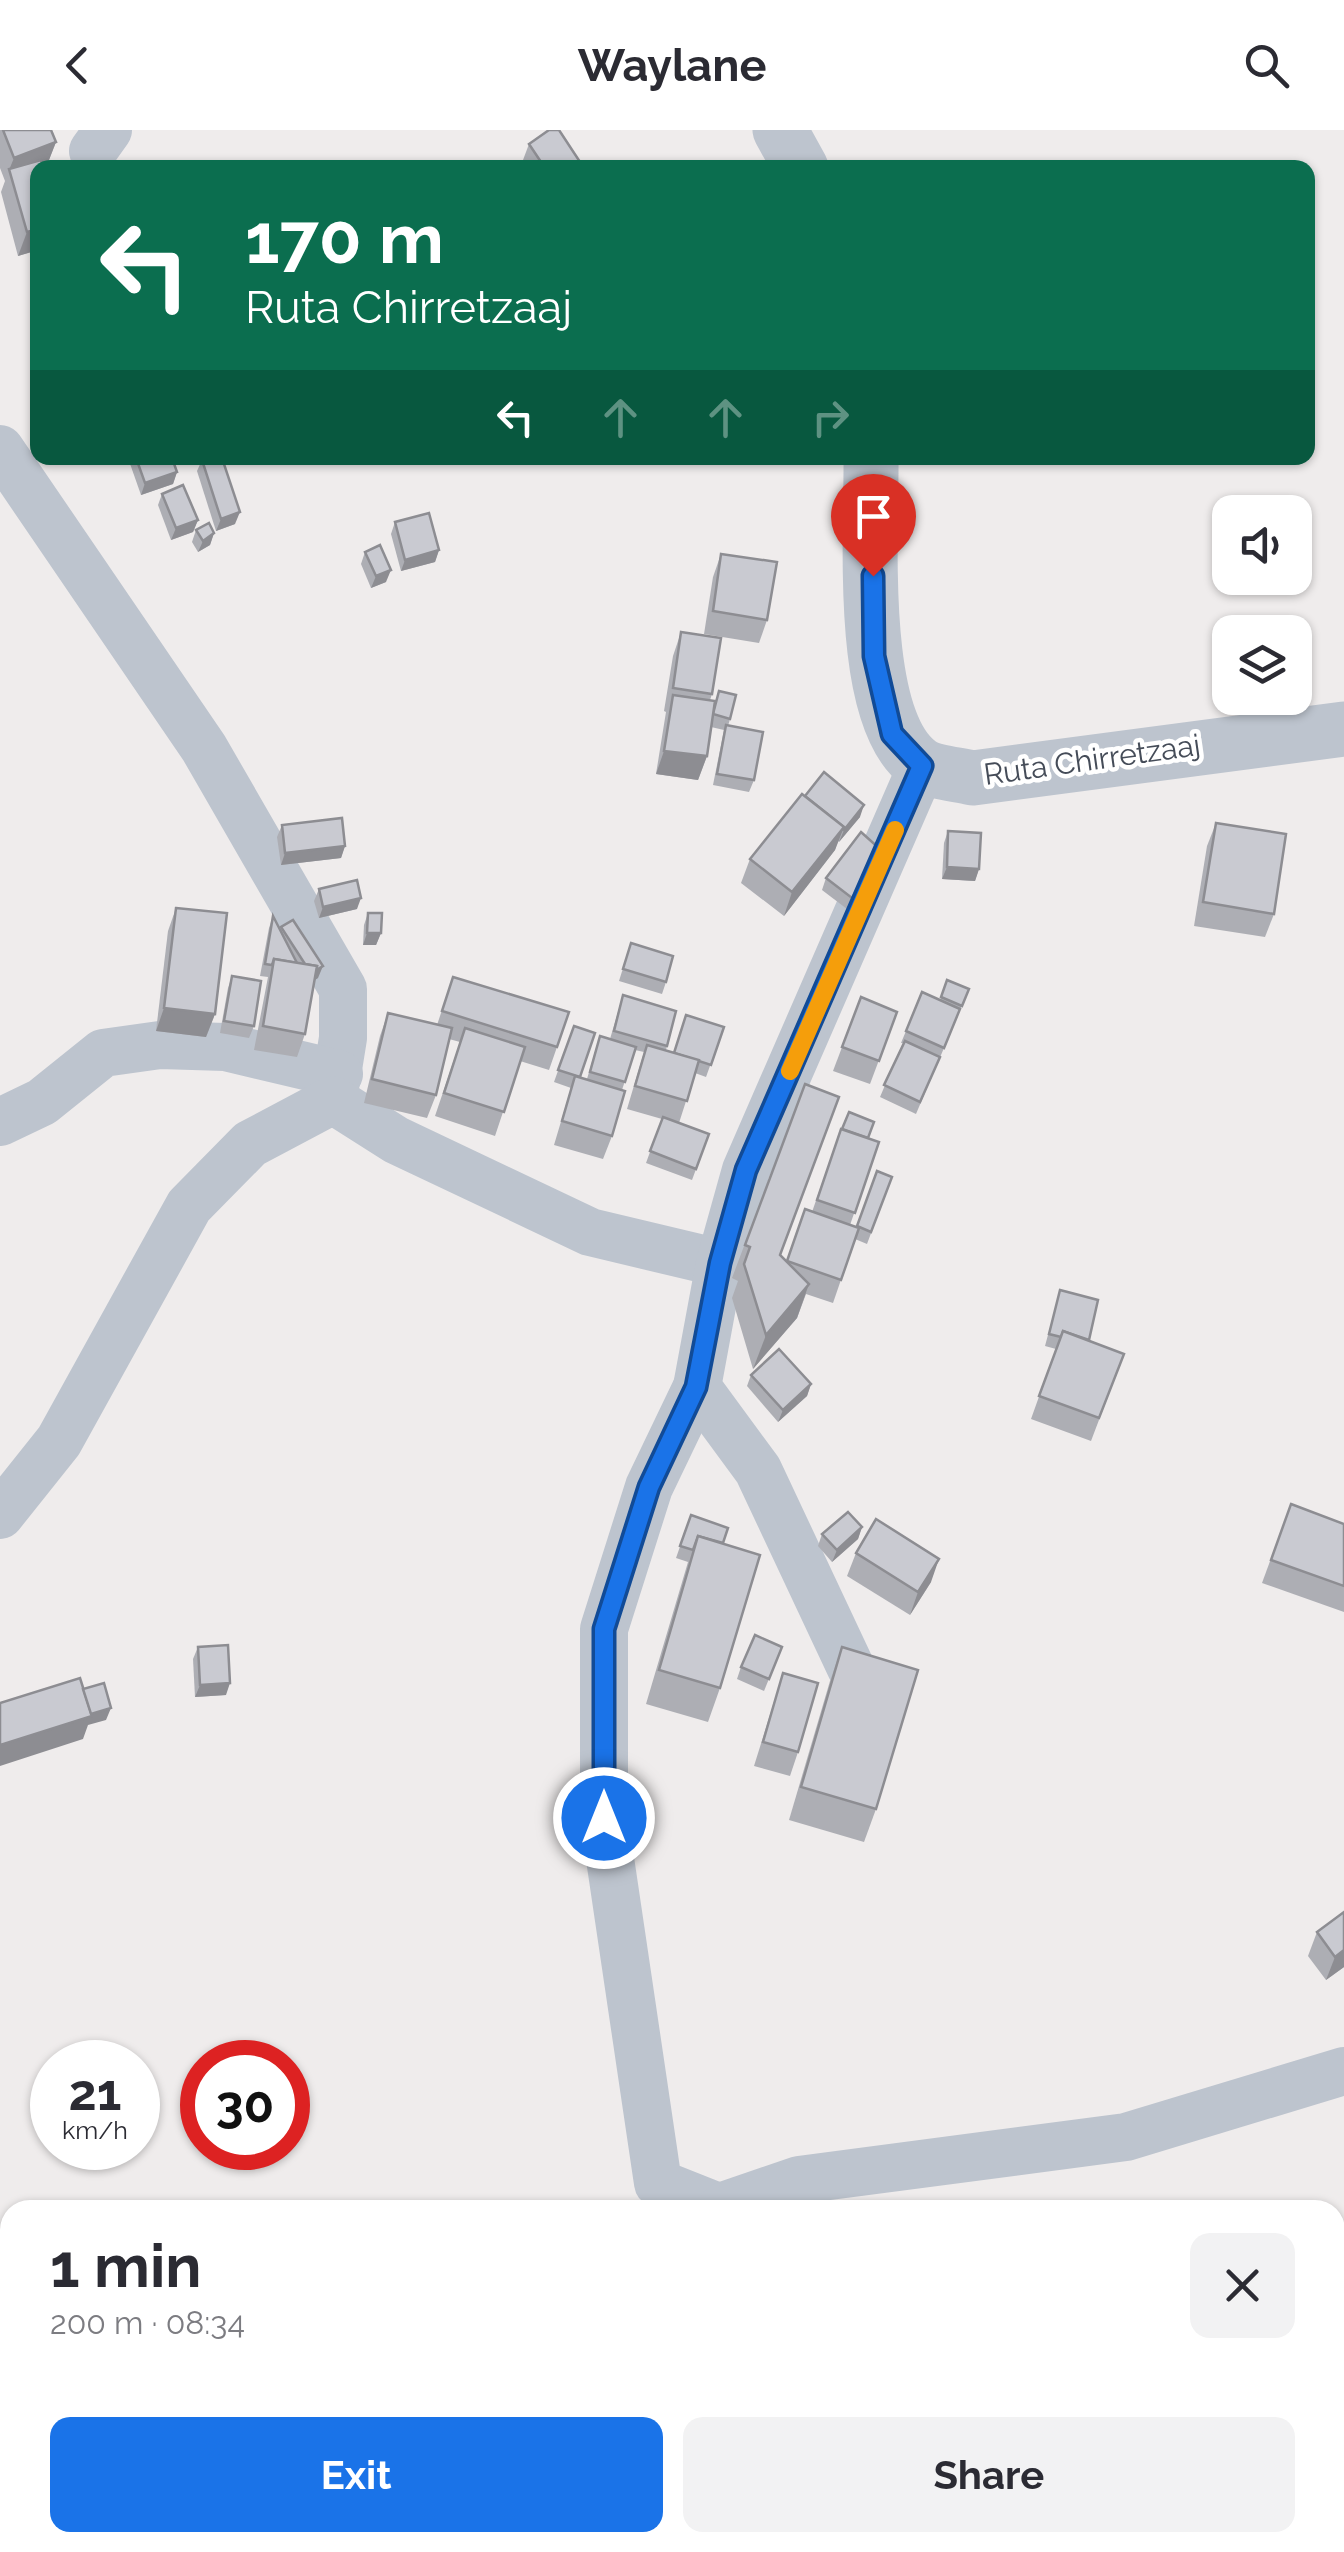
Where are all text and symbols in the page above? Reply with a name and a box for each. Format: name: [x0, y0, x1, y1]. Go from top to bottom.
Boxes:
icon: back: [50, 38, 105, 93]
icon: search: [1239, 38, 1294, 93]
text: Waylane: [578, 39, 766, 92]
text: 170 m: [245, 197, 444, 279]
icon: left: [80, 200, 210, 330]
text: Ruta Chirretzaaj: [245, 281, 572, 334]
icon: left: [488, 390, 543, 445]
icon: ahead: [593, 390, 648, 445]
icon: ahead: [698, 390, 753, 445]
icon: right: [803, 390, 858, 445]
pin: [831, 474, 916, 577]
icon: arrive: [846, 489, 901, 544]
map controls: [1212, 495, 1312, 715]
button: sound: [1212, 495, 1312, 595]
button: layers: [1212, 615, 1312, 715]
street label: Ruta Chirretzaaj: [981, 727, 1202, 792]
position arrow: [552, 1766, 656, 1870]
speed limit sign: 30: [180, 2040, 310, 2170]
text: 21: [69, 2063, 121, 2122]
text: km/h: [62, 2115, 128, 2145]
text: 1 min: [50, 2231, 201, 2301]
button: close: [1190, 2233, 1295, 2338]
text: 200 m · 08:34: [50, 2304, 245, 2341]
button: Exit: [50, 2417, 663, 2532]
button: Share: [683, 2417, 1295, 2532]

